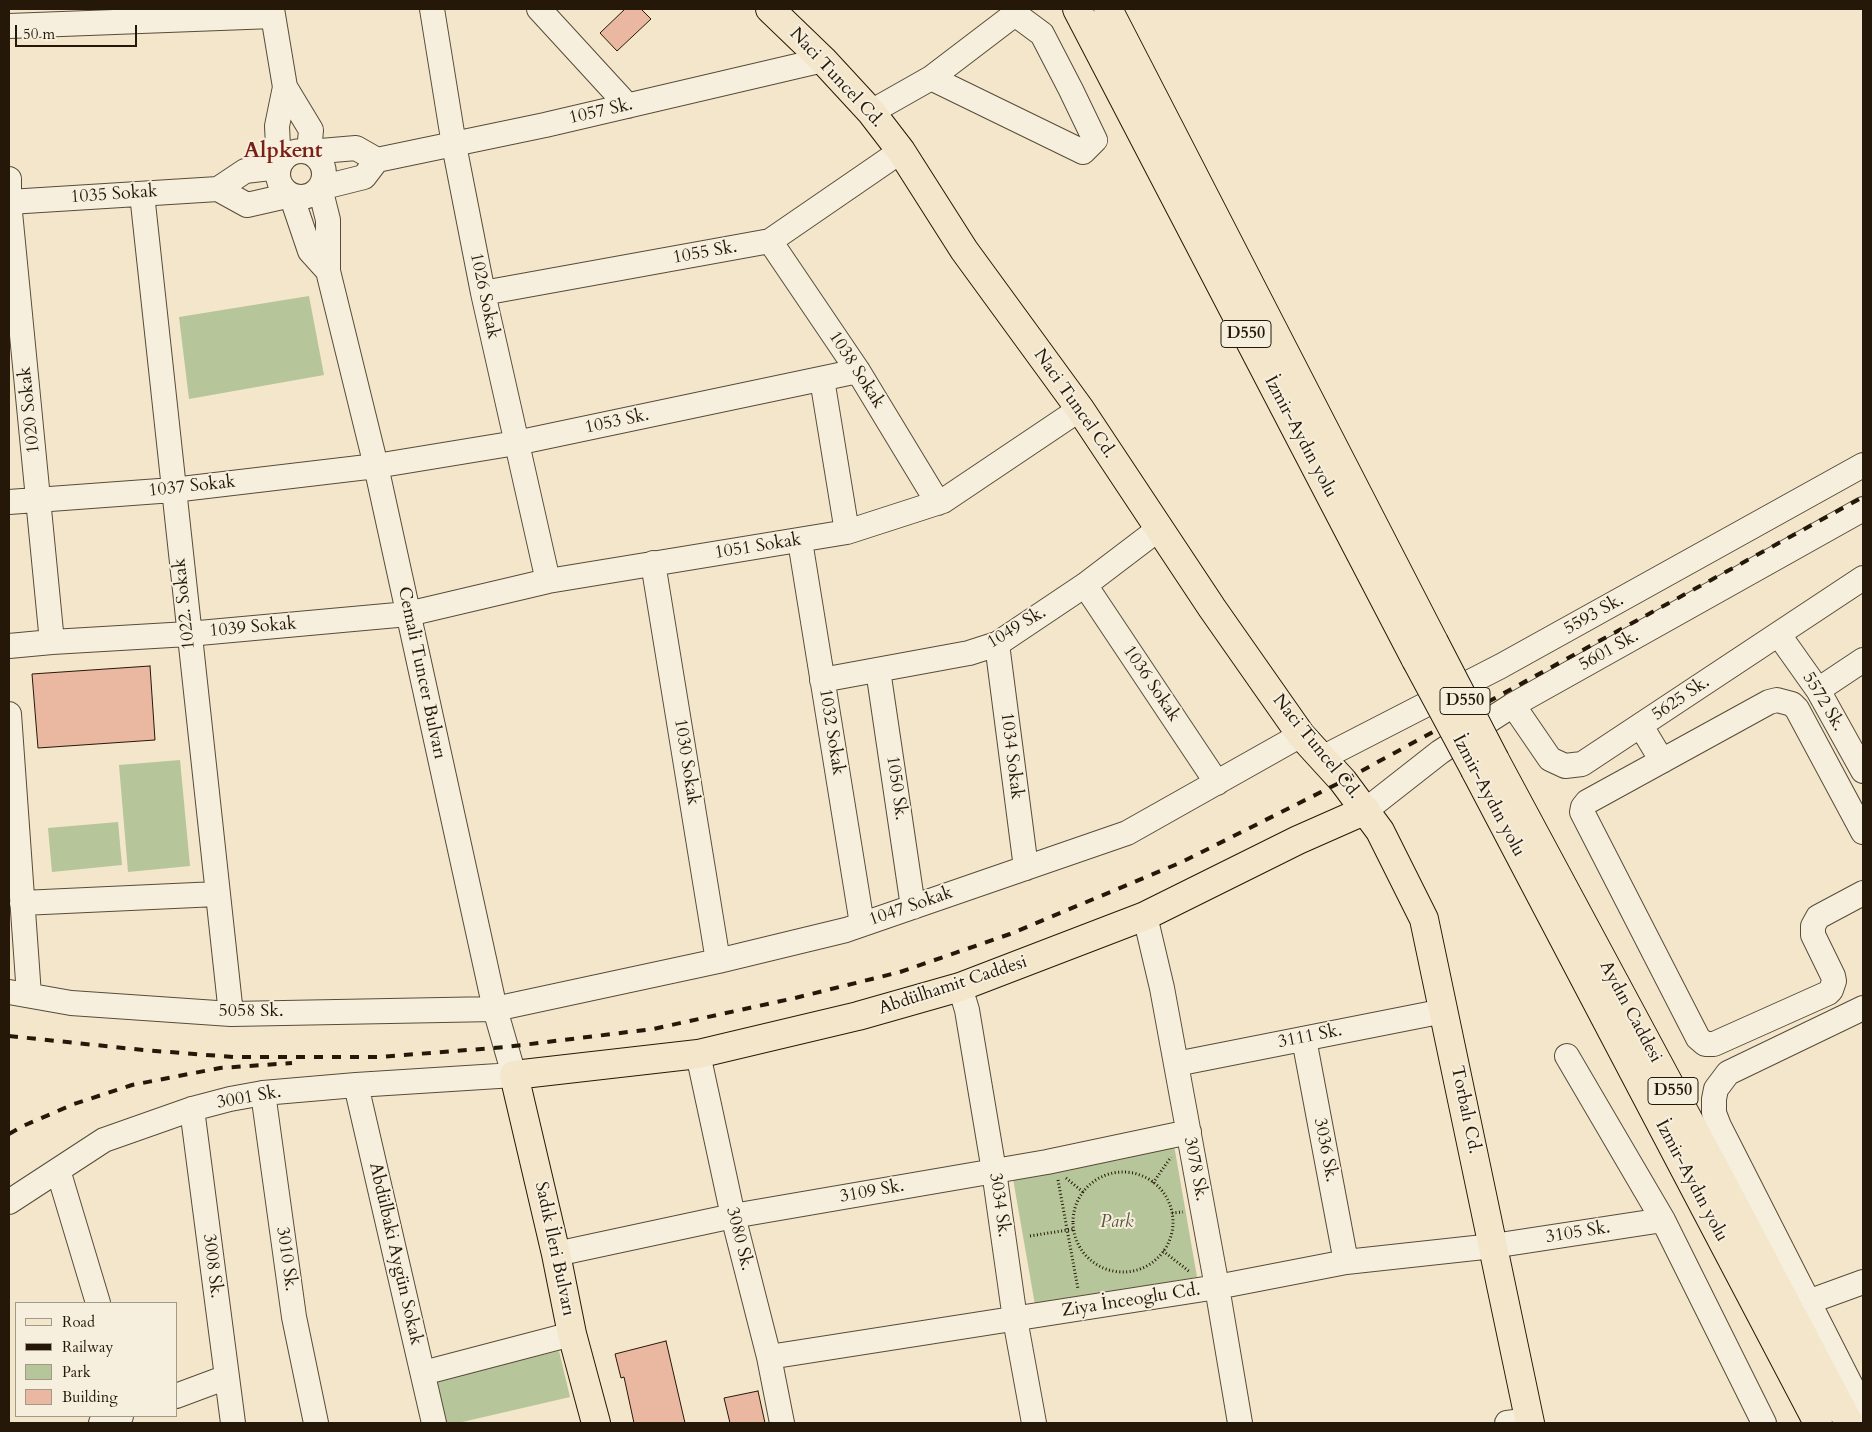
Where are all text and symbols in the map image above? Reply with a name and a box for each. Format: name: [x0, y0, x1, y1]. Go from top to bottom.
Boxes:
scale bar: [18, 15, 140, 47]
text: 50 m: [23, 24, 55, 44]
street label: Naci Tuncel Cd.: [784, 24, 888, 132]
street label: 1057 Sk.: [567, 94, 635, 130]
district label: Alpkent: [244, 139, 322, 165]
street label: 1035 Sokak: [70, 181, 158, 209]
street label: 1055 Sk.: [671, 237, 739, 269]
street label: 1026 Sokak: [464, 251, 504, 341]
road number: D550: [1221, 320, 1271, 348]
street label: 1038 Sokak: [823, 327, 889, 413]
street label: Naci Tuncel Cd.: [1028, 345, 1120, 463]
street label: 1020 Sokak: [15, 365, 45, 455]
street label: İzmir-Aydın yolu: [1259, 372, 1341, 502]
street label: 1053 Sk.: [583, 405, 651, 439]
street label: 1037 Sokak: [147, 472, 237, 502]
street label: 1051 Sokak: [713, 529, 803, 565]
street label: 1022. Sokak: [169, 557, 201, 651]
street label: Cemali Tuncer Bulvarı: [392, 585, 450, 761]
street label: 5593 Sk.: [1560, 590, 1628, 640]
street label: 1049 Sk.: [984, 602, 1050, 654]
street label: 1039 Sokak: [208, 613, 298, 643]
street label: 5601 Sk.: [1575, 626, 1643, 676]
street label: 1036 Sokak: [1118, 642, 1184, 726]
street label: 5572 Sk.: [1797, 669, 1849, 735]
street label: 5625 Sk.: [1648, 672, 1714, 726]
street label: 1032 Sokak: [813, 687, 849, 777]
road number: D550: [1440, 688, 1490, 714]
street label: Naci Tuncel Cd.: [1267, 690, 1365, 804]
street label: 1034 Sokak: [995, 711, 1027, 801]
street label: 1030 Sokak: [668, 717, 704, 807]
street label: İzmir-Aydın yolu: [1447, 731, 1529, 861]
street label: 1050 Sk.: [881, 754, 911, 822]
street label: 1047 Sokak: [866, 883, 956, 931]
street label: Abdülhamit Caddesi: [876, 952, 1030, 1020]
street label: Aydın Caddesi: [1594, 957, 1666, 1067]
street label: 5058 Sk.: [219, 1001, 283, 1023]
street label: 3111 Sk.: [1276, 1020, 1344, 1054]
street label: Torbalı Cd.: [1445, 1064, 1485, 1156]
road number: D550: [1648, 1078, 1698, 1104]
street label: 3001 Sk.: [215, 1082, 283, 1114]
street label: 3036 Sk.: [1308, 1116, 1342, 1184]
street label: İzmir-Aydın yolu: [1650, 1116, 1732, 1246]
street label: 3078 Sk.: [1178, 1135, 1212, 1203]
street label: Abdülbaki Aygün Sokak: [363, 1161, 427, 1347]
street label: 3034 Sk.: [984, 1171, 1014, 1239]
street label: 3109 Sk.: [838, 1176, 906, 1208]
street label: Sadık İleri Bulvarı: [529, 1180, 579, 1318]
street label: 3080 Sk.: [721, 1205, 757, 1273]
park label: Park: [1100, 1212, 1134, 1234]
street label: 3105 Sk.: [1544, 1217, 1612, 1249]
street label: 3010 Sk.: [271, 1225, 301, 1293]
street label: 3008 Sk.: [197, 1232, 227, 1300]
street label: Ziya İnceoglu Cd.: [1060, 1279, 1202, 1323]
legend: [15, 1302, 178, 1417]
text: Road: [62, 1312, 95, 1332]
text: Railway: [62, 1337, 113, 1357]
text: Park: [62, 1362, 91, 1382]
text: Building: [62, 1387, 118, 1407]

